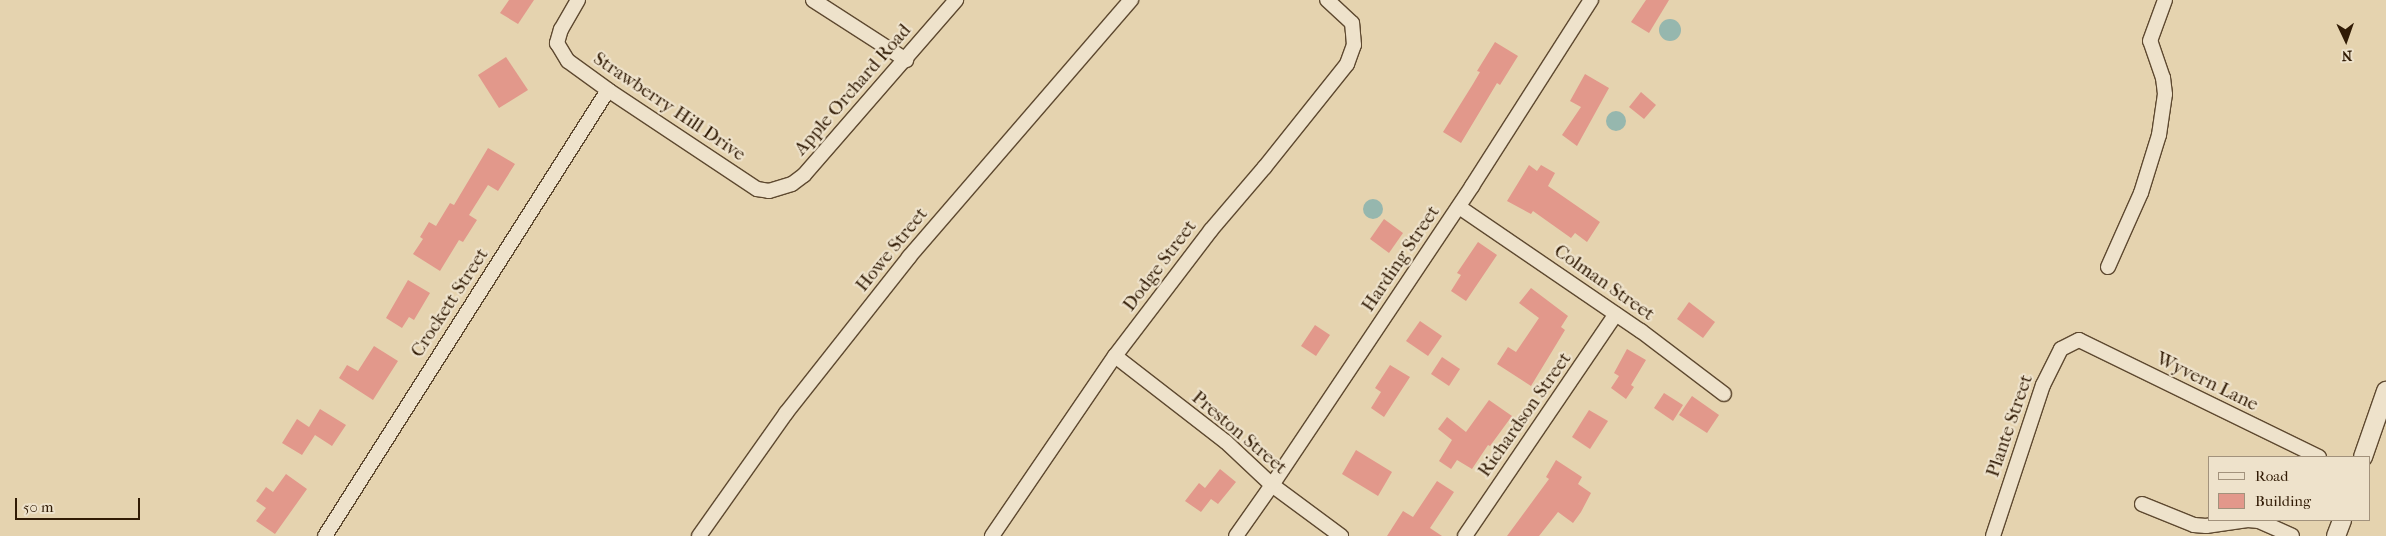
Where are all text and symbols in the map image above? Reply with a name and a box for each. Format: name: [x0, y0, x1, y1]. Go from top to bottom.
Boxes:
north arrow: [2321, 15, 2371, 65]
street label: Apple Orchard Road: [790, 20, 916, 160]
text: N: [2341, 47, 2353, 64]
street label: Strawberry Hill Drive: [589, 48, 749, 166]
street label: Harding Street: [1357, 202, 1445, 316]
street label: Howe Street: [851, 203, 933, 297]
street label: Dodge Street: [1118, 216, 1202, 316]
street label: Colman Street: [1549, 240, 1659, 326]
street label: Crockett Street: [406, 244, 494, 362]
street label: Wyvern Lane: [2152, 347, 2262, 417]
street label: Richardson Street: [1474, 348, 1576, 482]
street label: Plante Street: [1982, 372, 2038, 480]
street label: Preston Street: [1187, 387, 1291, 479]
legend: [2208, 456, 2371, 521]
text: Road: [2255, 467, 2288, 485]
scale bar: [18, 488, 142, 520]
text: Building: [2255, 492, 2311, 510]
text: 50 m: [23, 498, 53, 516]

